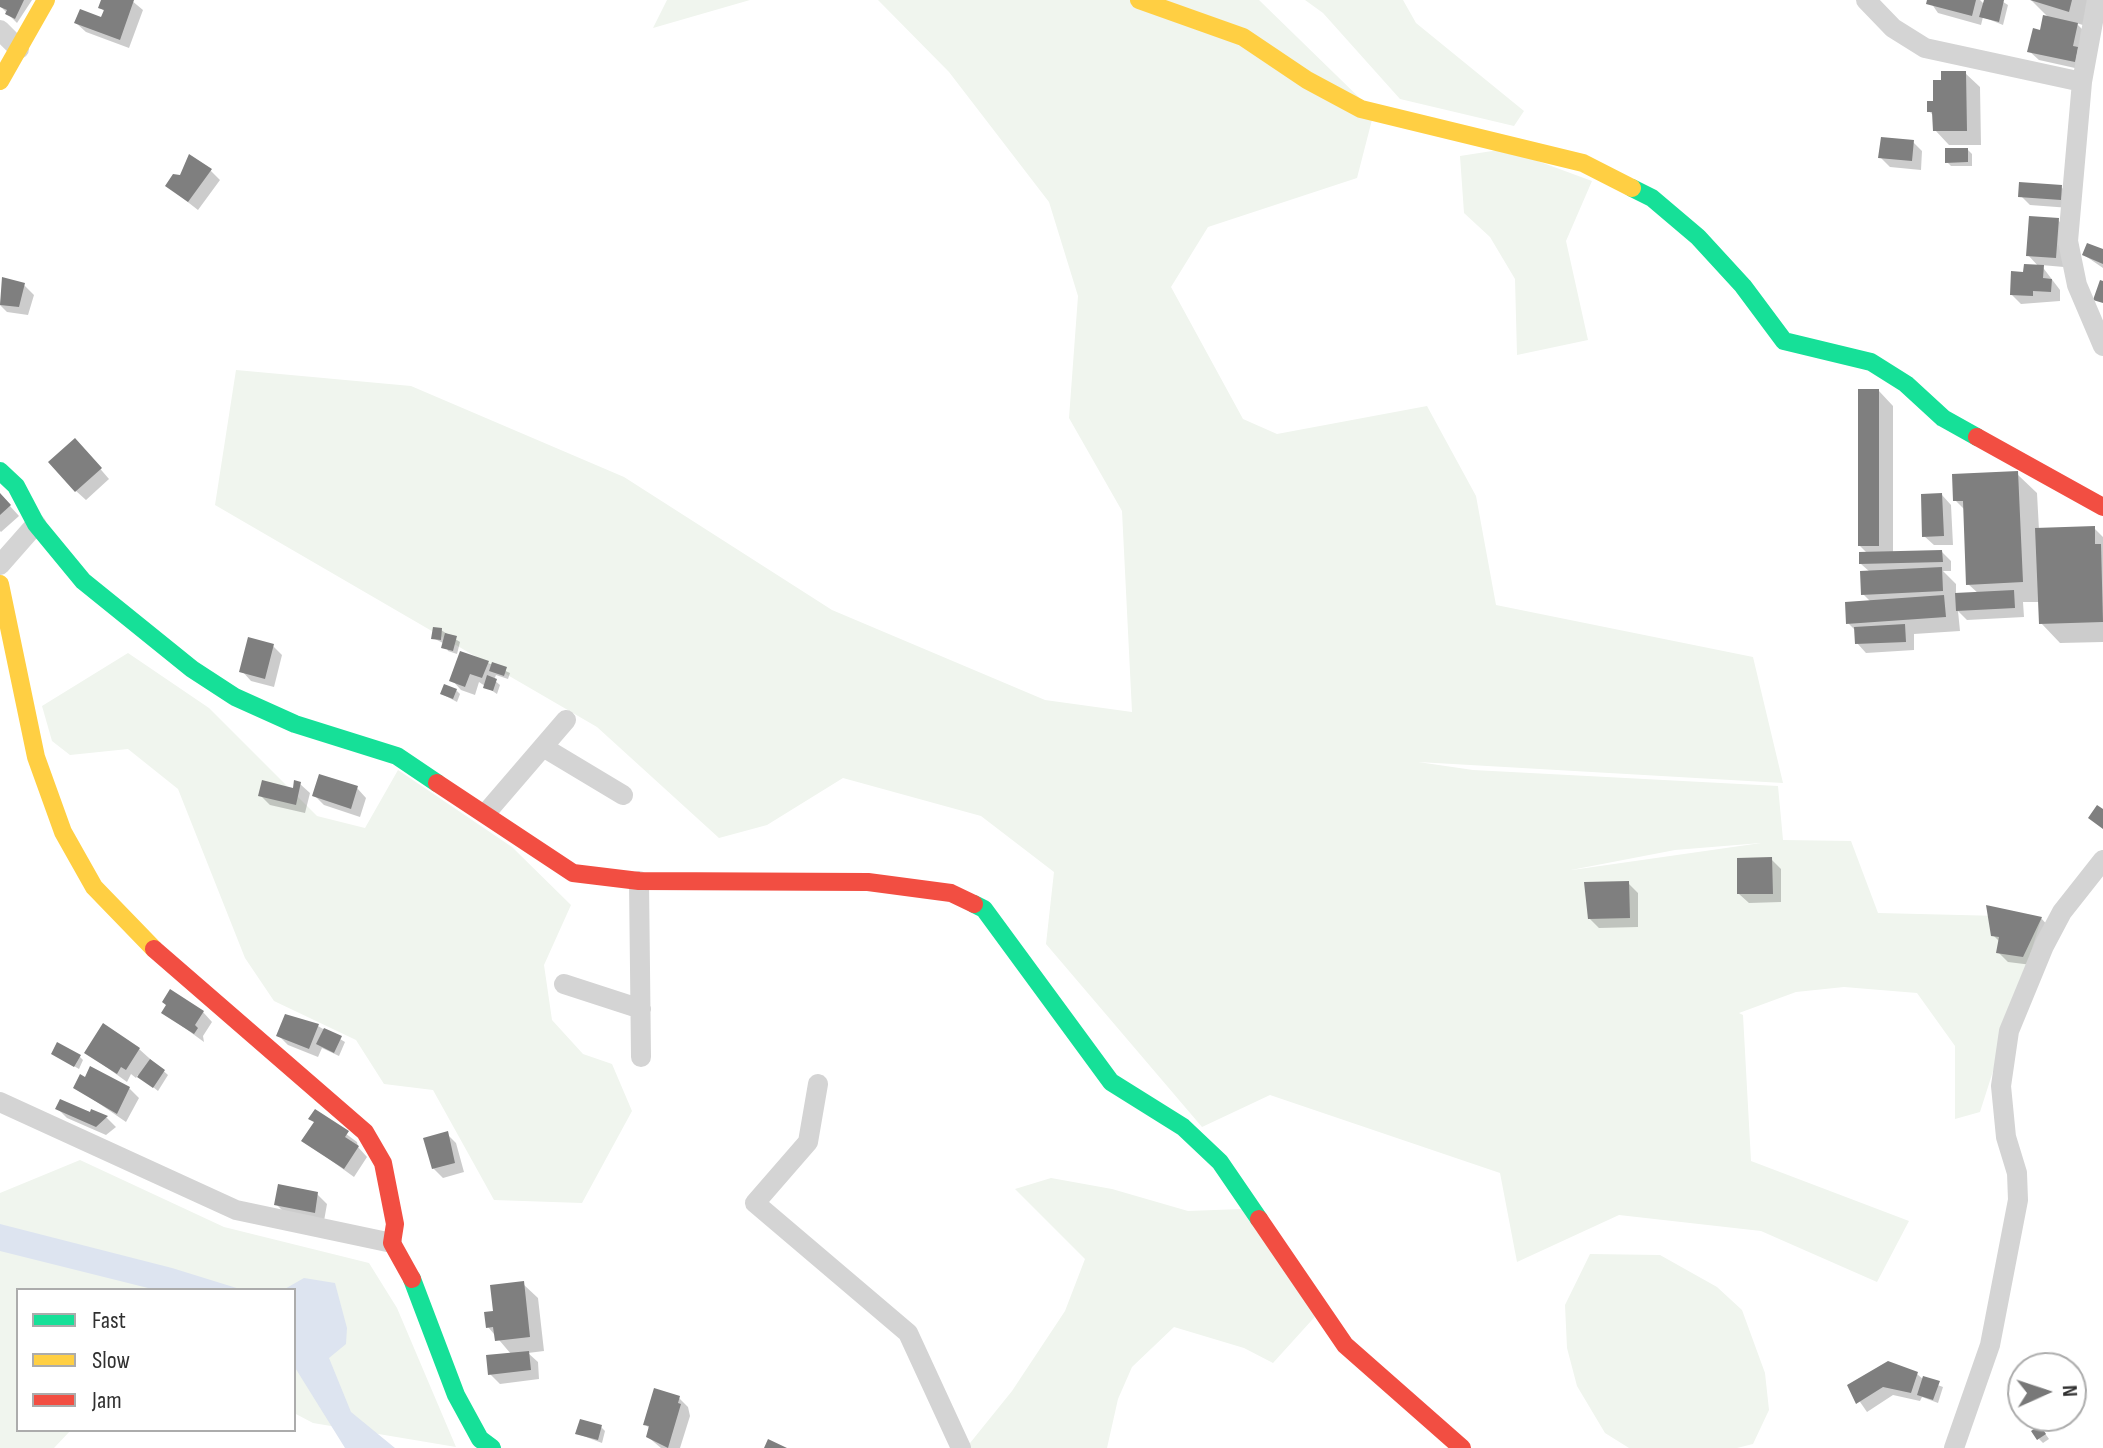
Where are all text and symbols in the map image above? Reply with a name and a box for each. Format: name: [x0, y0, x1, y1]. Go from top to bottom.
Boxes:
legend: [16, 1288, 296, 1432]
text: Fast: [92, 1306, 126, 1335]
text: Slow: [92, 1346, 130, 1375]
north arrow: [2007, 1352, 2087, 1432]
text: N: [2056, 1384, 2083, 1397]
text: Jam: [92, 1386, 122, 1415]

